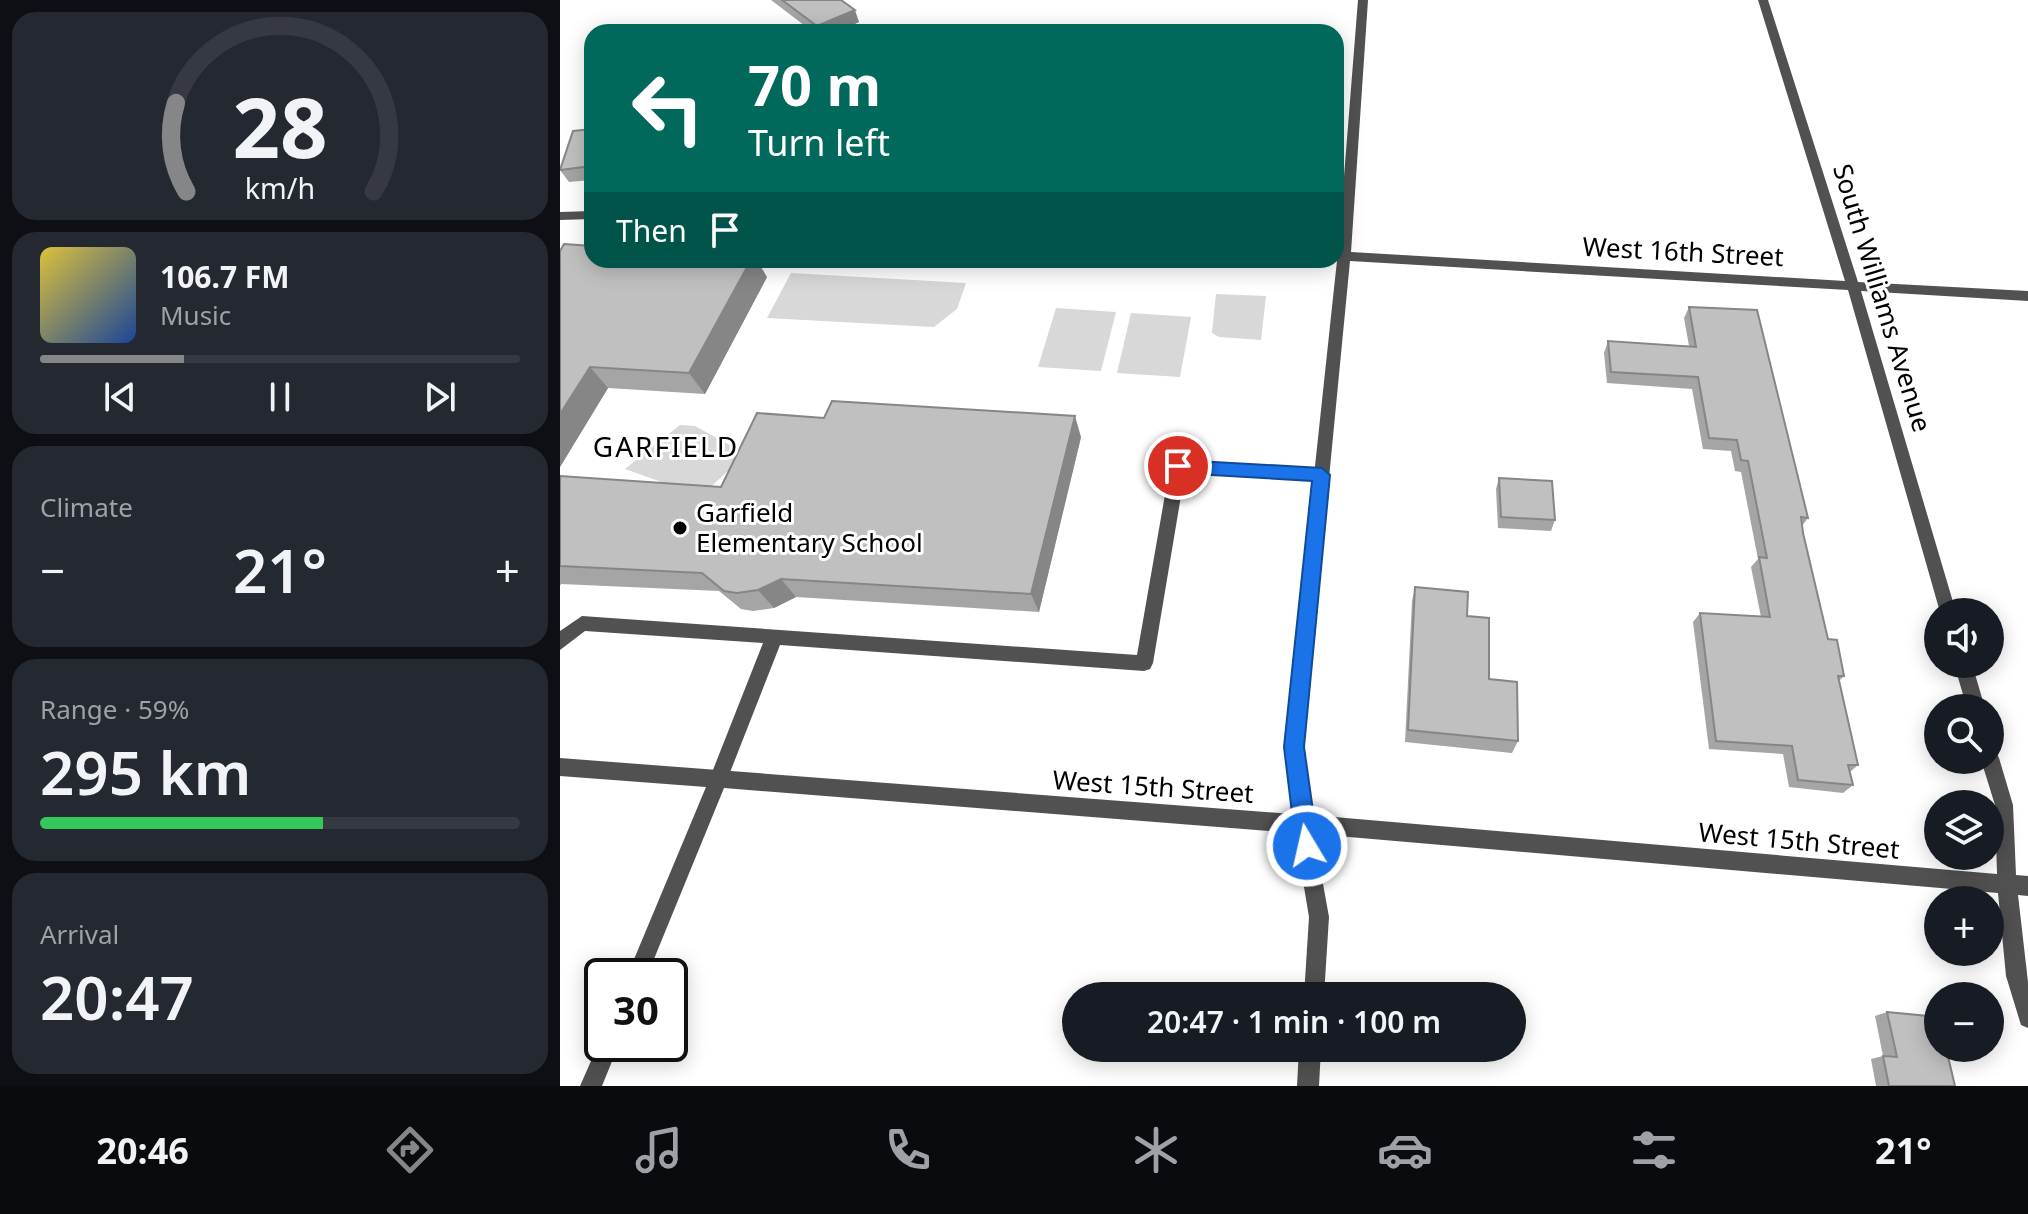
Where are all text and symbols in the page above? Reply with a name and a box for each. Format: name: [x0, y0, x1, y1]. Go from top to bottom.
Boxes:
text: 70 m: [748, 46, 881, 122]
icon: left: [616, 56, 720, 160]
text: 28: [232, 69, 328, 182]
text: Turn left: [748, 118, 890, 167]
street label: South Williams Avenue: [1825, 159, 1941, 436]
text: km/h: [245, 168, 315, 207]
icon: arrive: [703, 208, 747, 252]
text: Then: [616, 210, 687, 251]
street label: West 16th Street: [1582, 228, 1785, 274]
text: 106.7 FM: [160, 256, 290, 297]
text: Music: [160, 297, 231, 333]
icon: previous: [98, 375, 142, 419]
icon: pause: [258, 375, 302, 419]
icon: next: [418, 375, 462, 419]
district label: GARFIELD: [593, 427, 739, 465]
pin: [1144, 432, 1212, 500]
icon: arrive: [1156, 444, 1200, 488]
text: Climate: [40, 489, 133, 525]
place label: Garfield Elementary School: [696, 494, 923, 560]
marker: Garfield Elementary School: [671, 519, 689, 537]
text: 21°: [233, 529, 327, 611]
text: −: [40, 540, 65, 600]
text: +: [495, 540, 520, 600]
map controls: [1924, 598, 2004, 1062]
button: sound: [1924, 598, 2004, 678]
text: Range · 59%: [40, 691, 189, 727]
button: search: [1924, 694, 2004, 774]
text: 295 km: [40, 731, 251, 813]
street label: West 15th Street: [1051, 761, 1255, 811]
button: layers: [1924, 790, 2004, 870]
position arrow: [1265, 804, 1349, 888]
street label: West 15th Street: [1697, 813, 1901, 867]
button: +: [1924, 886, 2004, 966]
text: Arrival: [40, 916, 119, 952]
text: 20:47: [40, 956, 194, 1038]
speed limit sign: 30: [584, 958, 688, 1062]
button: −: [1924, 982, 2004, 1062]
text: 20:47 · 1 min · 100 m: [1147, 1001, 1441, 1042]
icon: directions: [382, 1122, 438, 1178]
icon: music: [631, 1122, 687, 1178]
icon: phone: [880, 1122, 936, 1178]
icon: climate: [1128, 1122, 1184, 1178]
icon: car: [1377, 1122, 1433, 1178]
icon: filters: [1626, 1122, 1682, 1178]
text: 20:46: [96, 1126, 189, 1175]
text: 21°: [1875, 1126, 1932, 1175]

